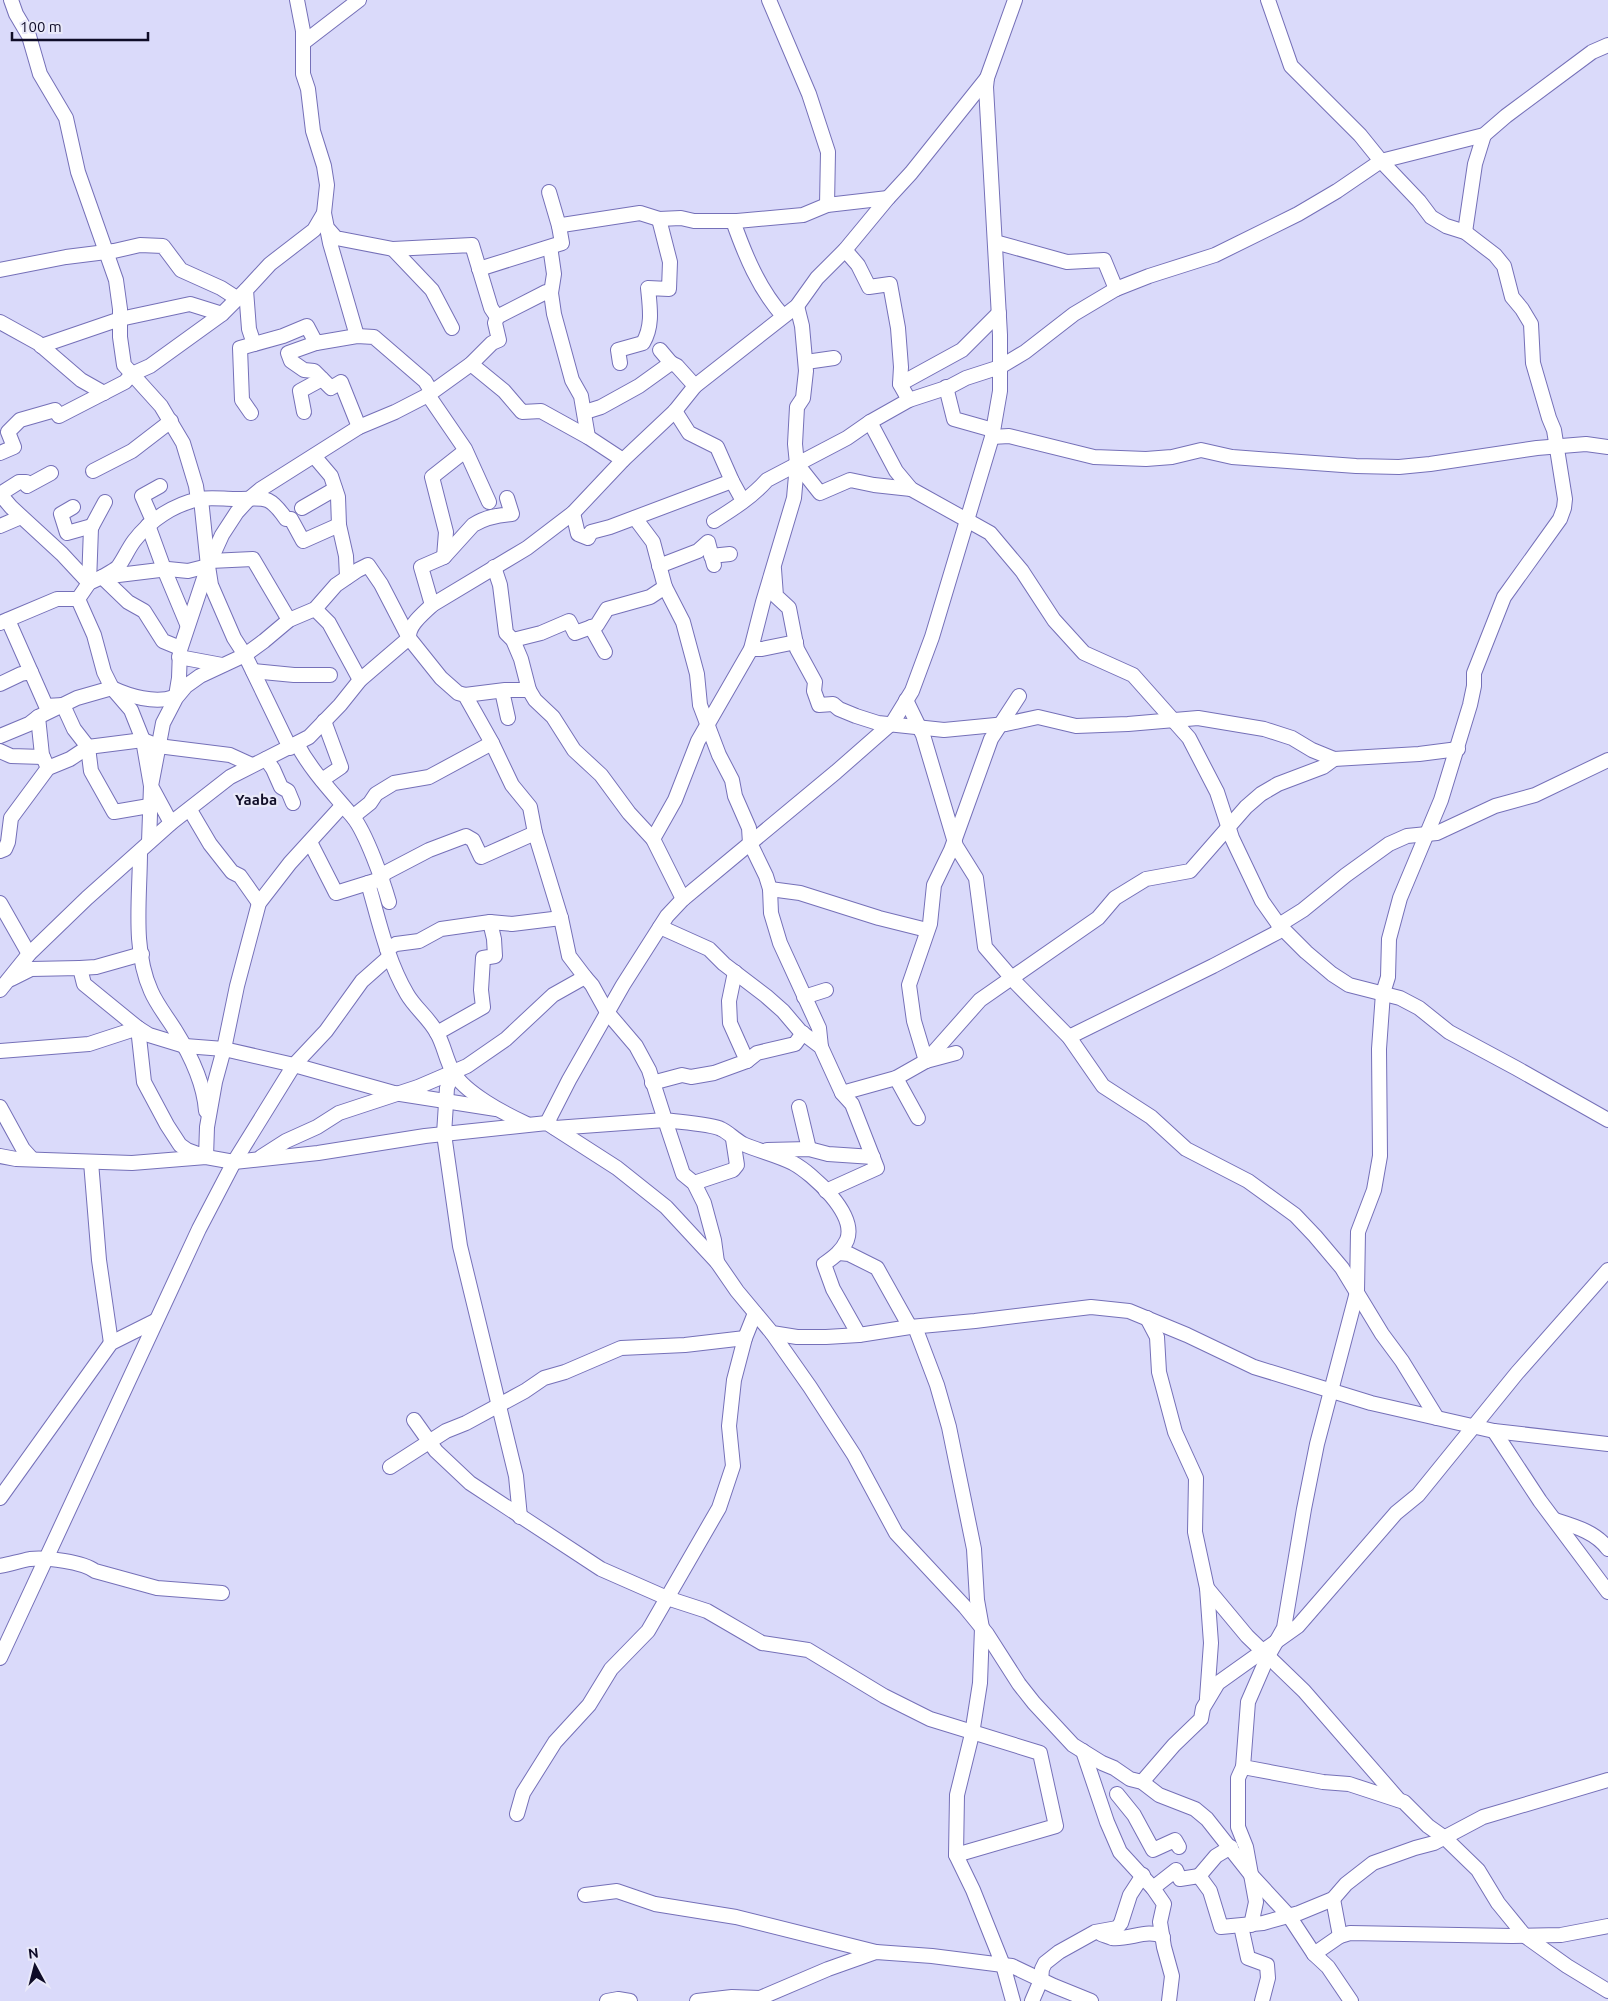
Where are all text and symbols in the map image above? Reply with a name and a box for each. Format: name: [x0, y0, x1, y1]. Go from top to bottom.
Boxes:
scale bar: [12, 10, 149, 42]
text: 100 m: [20, 18, 62, 35]
district label: Yaaba: [235, 791, 277, 808]
north arrow: [10, 1941, 60, 1991]
text: N: [27, 1945, 40, 1962]

